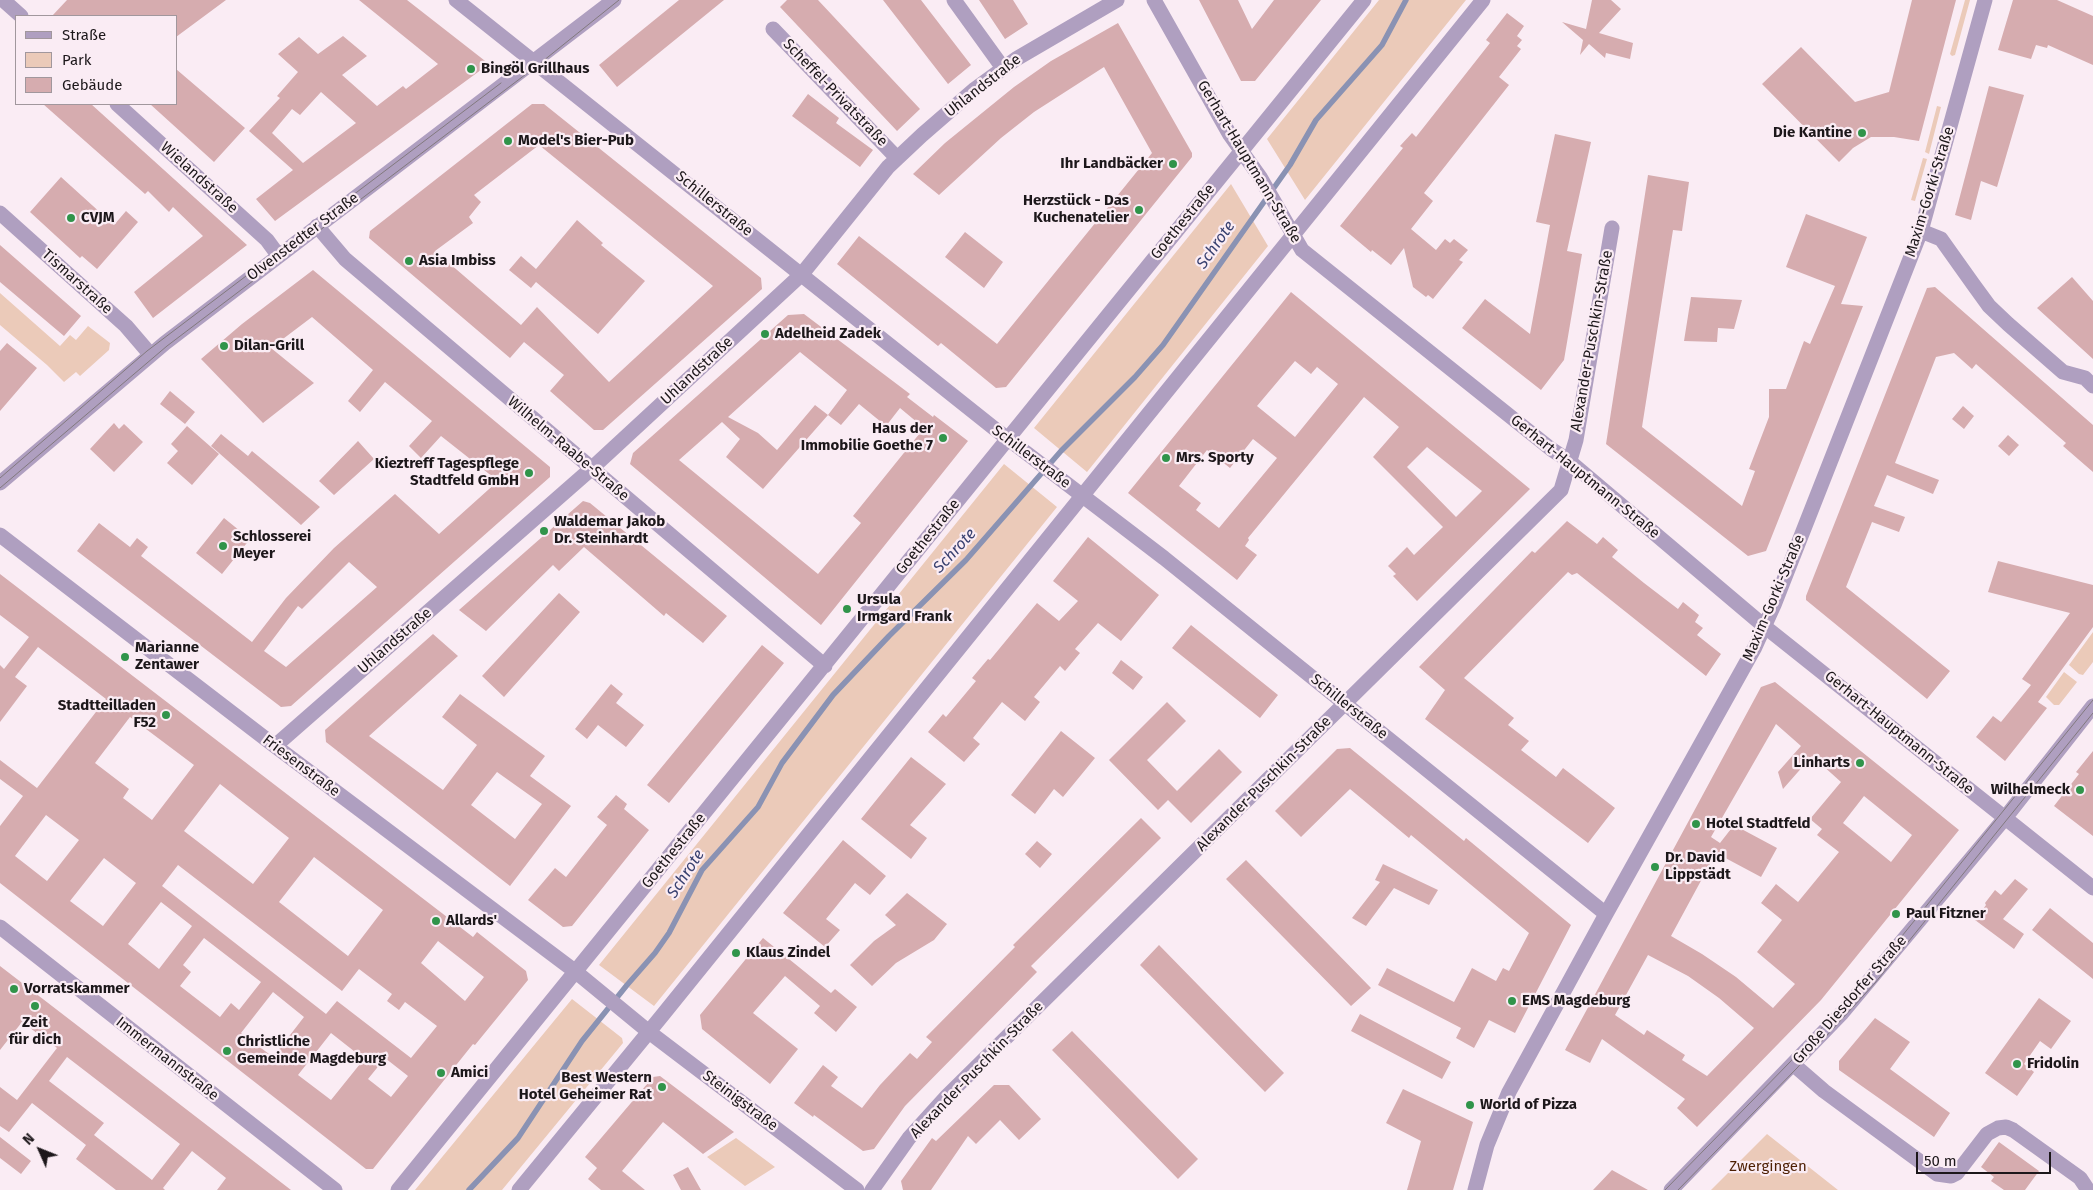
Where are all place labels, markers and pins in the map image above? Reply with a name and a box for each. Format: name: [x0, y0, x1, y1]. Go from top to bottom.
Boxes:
place label: Bingöl Grillhaus: [481, 60, 589, 78]
marker: Bingöl Grillhaus: [465, 63, 477, 75]
place label: Die Kantine: [1773, 124, 1852, 142]
marker: Die Kantine: [1856, 127, 1868, 139]
place label: Model's Bier-Pub: [518, 132, 634, 150]
marker: Model's Bier-Pub: [502, 135, 514, 147]
place label: Ihr Landbäcker: [1060, 155, 1163, 173]
marker: Ihr Landbäcker: [1167, 158, 1179, 170]
place label: Herzstück - Das Kuchenatelier: [1023, 192, 1129, 227]
marker: Herzstück - Das Kuchenatelier: [1133, 204, 1145, 216]
place label: CVJM: [81, 209, 115, 227]
marker: CVJM: [65, 212, 77, 224]
place label: Asia Imbiss: [419, 252, 496, 270]
marker: Asia Imbiss: [403, 255, 415, 267]
place label: Adelheid Zadek: [775, 325, 881, 343]
marker: Adelheid Zadek: [759, 328, 771, 340]
place label: Dilan-Grill: [234, 337, 304, 355]
marker: Dilan-Grill: [218, 340, 230, 352]
place label: Haus der Immobilie Goethe 7: [801, 420, 933, 455]
marker: Haus der Immobilie Goethe 7: [937, 432, 949, 444]
place label: Mrs. Sporty: [1176, 449, 1254, 467]
marker: Mrs. Sporty: [1160, 452, 1172, 464]
place label: Kieztreff Tagespflege Stadtfeld GmbH: [375, 455, 519, 490]
marker: Kieztreff Tagespflege Stadtfeld GmbH: [523, 467, 535, 479]
place label: Waldemar Jakob Dr. Steinhardt: [554, 513, 665, 548]
marker: Waldemar Jakob Dr. Steinhardt: [538, 525, 550, 537]
place label: Schlosserei Meyer: [233, 528, 311, 563]
marker: Schlosserei Meyer: [217, 540, 229, 552]
place label: Ursula Irmgard Frank: [857, 591, 952, 626]
marker: Ursula Irmgard Frank: [841, 603, 853, 615]
place label: Marianne Zentawer: [135, 639, 199, 674]
marker: Marianne Zentawer: [119, 651, 131, 663]
place label: Stadtteilladen F52: [58, 697, 156, 732]
marker: Stadtteilladen F52: [160, 709, 172, 721]
place label: Linharts: [1793, 754, 1850, 772]
marker: Linharts: [1854, 757, 1866, 769]
place label: Wilhelmeck: [1991, 781, 2070, 799]
marker: Wilhelmeck: [2074, 784, 2086, 796]
place label: Hotel Stadtfeld: [1706, 815, 1811, 833]
marker: Hotel Stadtfeld: [1690, 818, 1702, 830]
place label: Dr. David Lippstädt: [1665, 849, 1731, 884]
marker: Dr. David Lippstädt: [1649, 861, 1661, 873]
place label: Paul Fitzner: [1906, 905, 1986, 923]
marker: Paul Fitzner: [1890, 908, 1902, 920]
place label: Allards': [446, 912, 497, 930]
marker: Allards': [430, 915, 442, 927]
place label: Klaus Zindel: [746, 944, 830, 962]
marker: Klaus Zindel: [730, 947, 742, 959]
place label: Vorratskammer: [24, 980, 130, 998]
marker: Vorratskammer: [8, 983, 20, 995]
place label: EMS Magdeburg: [1522, 992, 1630, 1010]
marker: EMS Magdeburg: [1506, 995, 1518, 1007]
marker: Zeit für dich: [29, 1000, 41, 1012]
place label: Zeit für dich: [9, 1014, 61, 1049]
place label: Christliche Gemeinde Magdeburg: [237, 1033, 386, 1068]
marker: Christliche Gemeinde Magdeburg: [221, 1045, 233, 1057]
place label: Fridolin: [2027, 1055, 2079, 1073]
marker: Fridolin: [2011, 1058, 2023, 1070]
place label: Amici: [451, 1064, 488, 1082]
marker: Amici: [435, 1067, 447, 1079]
place label: Best Western Hotel Geheimer Rat: [519, 1069, 652, 1104]
marker: Best Western Hotel Geheimer Rat: [656, 1081, 668, 1093]
place label: World of Pizza: [1480, 1096, 1577, 1114]
marker: World of Pizza: [1464, 1099, 1476, 1111]

